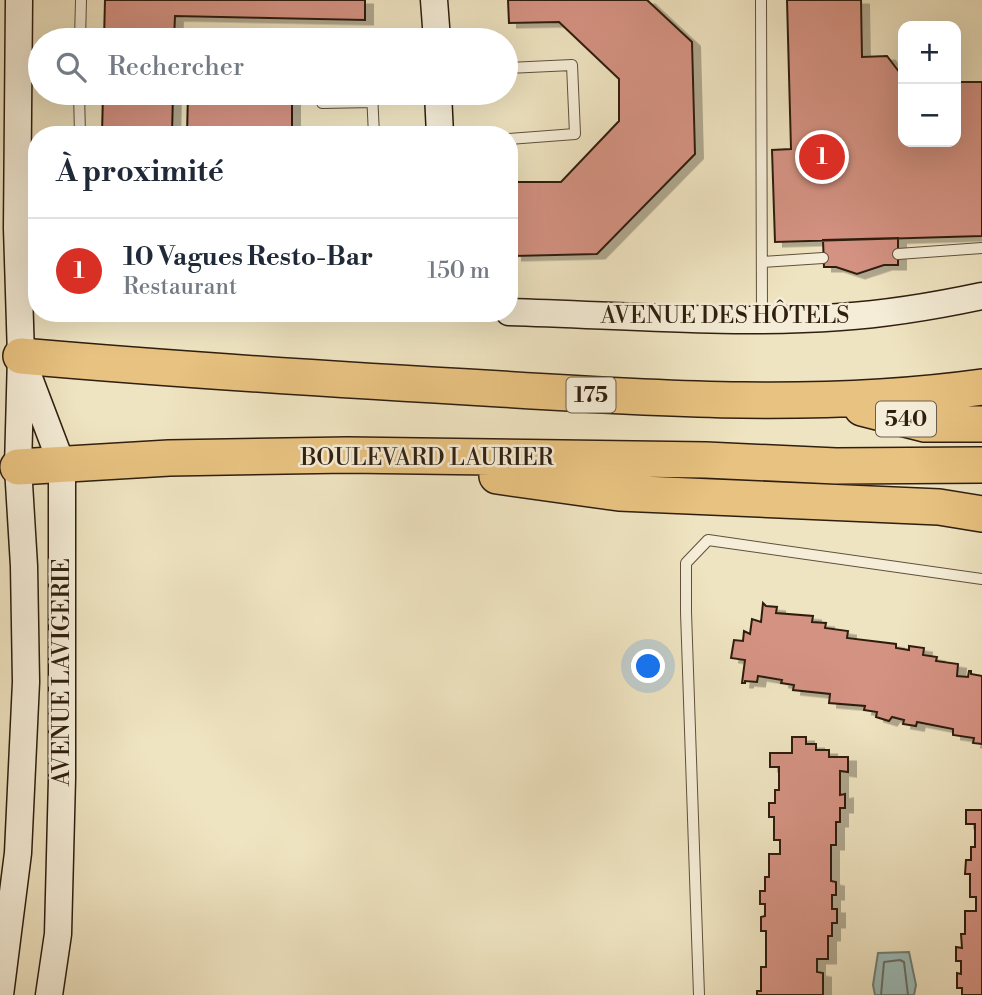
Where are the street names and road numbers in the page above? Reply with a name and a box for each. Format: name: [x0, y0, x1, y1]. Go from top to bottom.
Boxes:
street label: AVENUE DES HÔTELS: [599, 299, 850, 330]
road number: 175: [566, 378, 616, 412]
road number: 540: [876, 402, 936, 436]
street label: BOULEVARD LAURIER: [299, 444, 555, 472]
street label: AVENUE LAVIGERIE: [48, 558, 76, 787]

